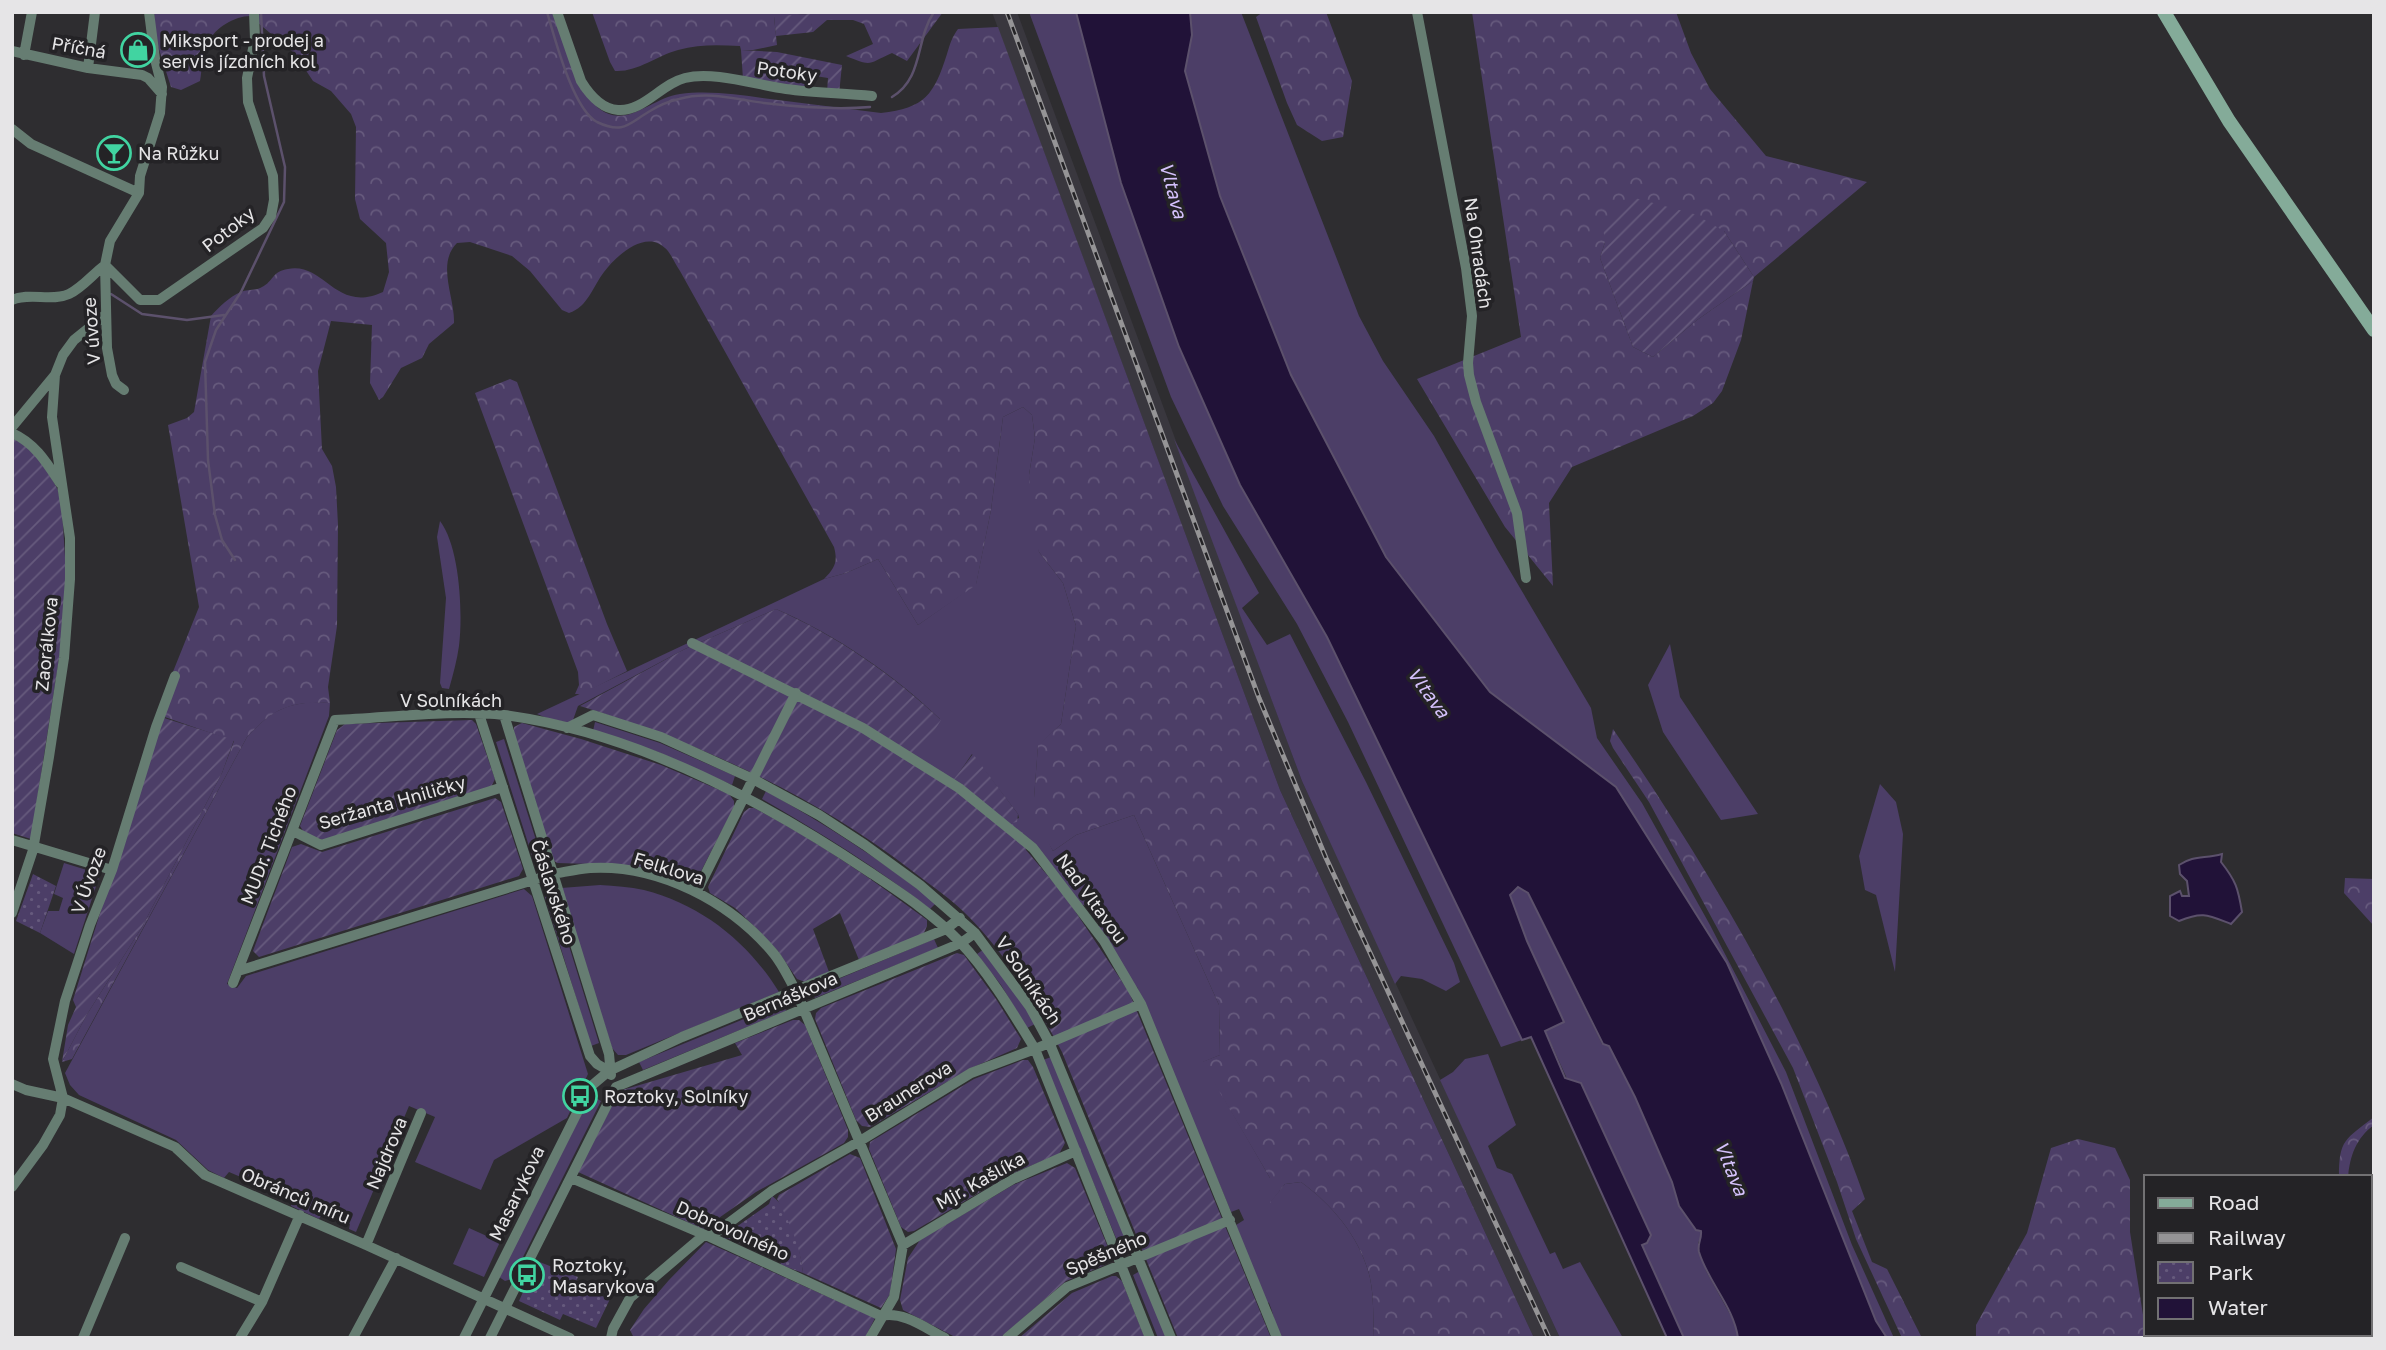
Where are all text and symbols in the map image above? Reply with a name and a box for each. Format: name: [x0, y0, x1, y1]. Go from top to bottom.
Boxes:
place label: Miksport - prodej a servis jízdních kol: [162, 29, 324, 72]
street label: Příčná: [50, 31, 108, 63]
shop icon: Miksport - prodej a servis jízdních kol: [119, 31, 157, 69]
street label: Potoky: [755, 56, 819, 86]
bar icon: Na Růžku: [95, 134, 133, 172]
place label: Na Růžku: [138, 142, 219, 164]
water label: Vltava: [1155, 159, 1193, 222]
street label: Na Ohradách: [1460, 196, 1498, 310]
street label: Potoky: [197, 202, 259, 256]
street label: V úvoze: [78, 297, 104, 365]
street label: Zaorálkova: [30, 596, 62, 692]
water label: Vltava: [1403, 662, 1456, 723]
street label: V Solníkách: [400, 689, 502, 711]
street label: Seržanta Hniličky: [316, 771, 468, 833]
street label: MUDr. Tichého: [235, 783, 301, 907]
street label: Čáslavského: [527, 837, 581, 947]
street label: V Úvoze: [66, 843, 110, 917]
street label: Felklova: [631, 847, 707, 889]
street label: Nad Vltavou: [1052, 849, 1132, 947]
street label: V Solníkách: [991, 932, 1067, 1028]
street label: Bernáškova: [740, 966, 840, 1026]
street label: Braunerova: [860, 1056, 956, 1126]
bus stop icon: Roztoky, Solníky: [561, 1077, 599, 1115]
place label: Roztoky, Solníky: [604, 1085, 748, 1107]
street label: Najdrova: [361, 1113, 411, 1193]
water label: Vltava: [1711, 1137, 1754, 1200]
street label: Masarykova: [484, 1142, 548, 1244]
street label: Mjr. Kašlíka: [932, 1147, 1028, 1213]
street label: Obránců míru: [238, 1162, 354, 1228]
legend: [2144, 1175, 2372, 1336]
text: Road: [2208, 1189, 2259, 1215]
street label: Dobrovolného: [673, 1195, 793, 1265]
text: Railway: [2208, 1224, 2286, 1250]
street label: Spěšného: [1062, 1226, 1150, 1280]
place label: Roztoky, Masarykova: [552, 1254, 655, 1297]
bus stop icon: Roztoky, Masarykova: [508, 1256, 546, 1294]
text: Park: [2208, 1259, 2254, 1285]
text: Water: [2208, 1294, 2268, 1320]

